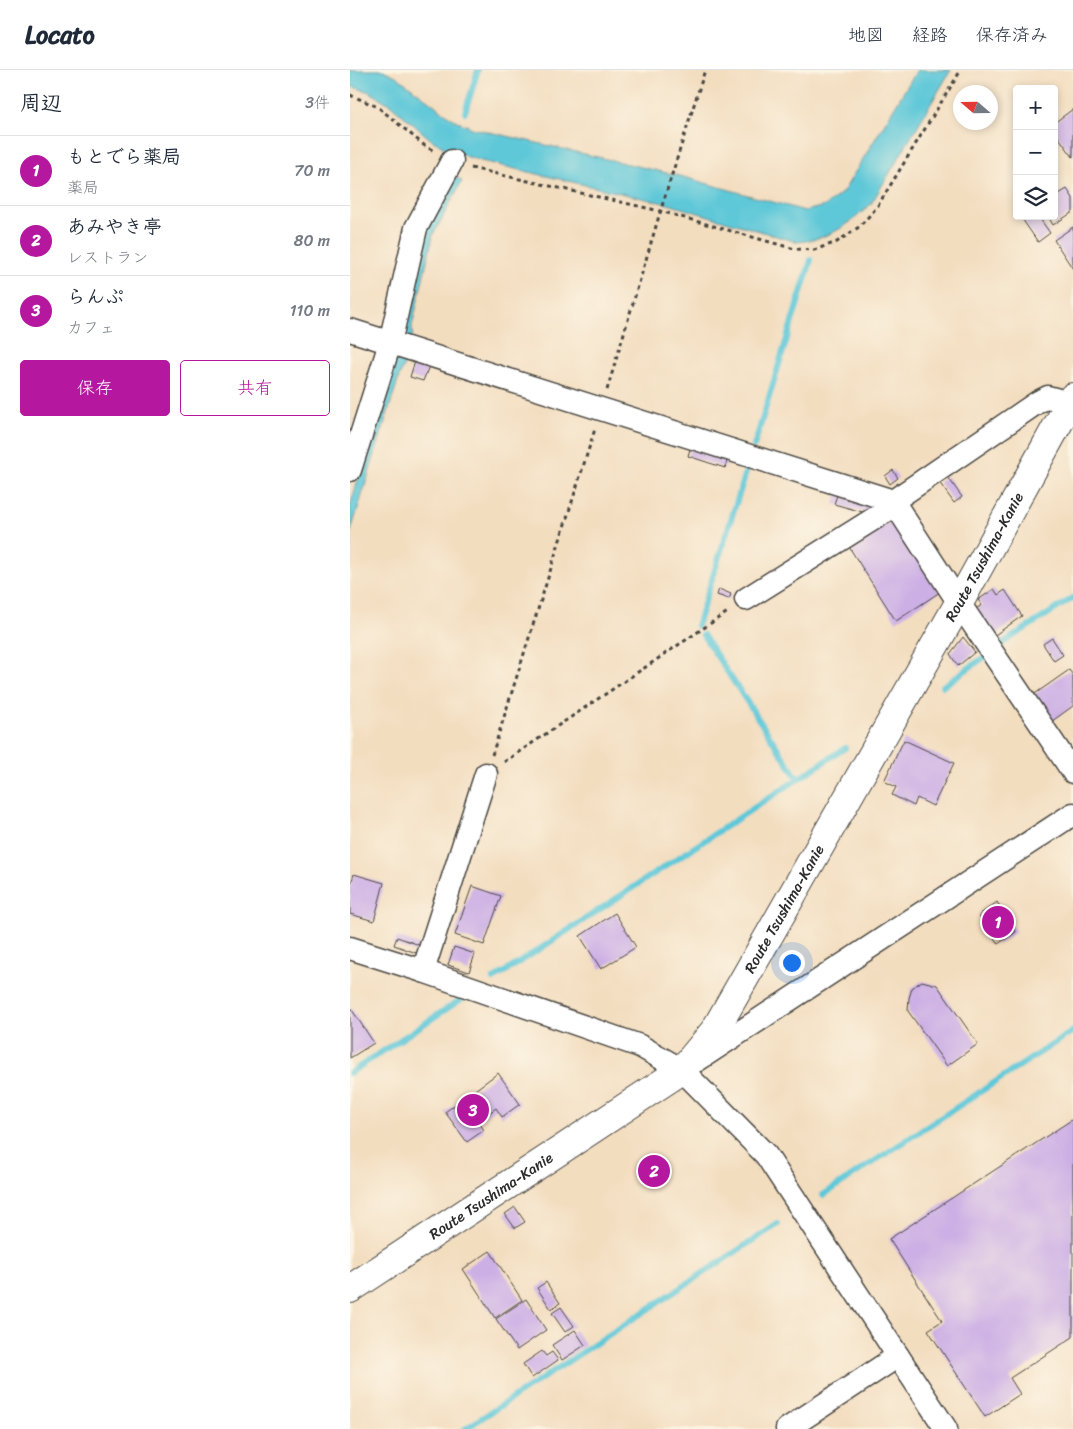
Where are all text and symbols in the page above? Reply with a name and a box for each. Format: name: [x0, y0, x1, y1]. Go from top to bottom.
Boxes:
text: Locato: [25, 14, 95, 56]
text: 地図: [848, 19, 884, 51]
text: 経路: [912, 19, 948, 51]
text: 保存済み: [976, 19, 1048, 51]
text: 周辺: [20, 84, 62, 122]
north arrow: [953, 85, 998, 130]
map controls: [1013, 85, 1058, 220]
button: +: [1013, 85, 1058, 130]
text: 3件: [305, 88, 330, 117]
button: −: [1013, 130, 1058, 175]
text: もとでら薬局: [67, 140, 181, 173]
text: 1: [33, 156, 39, 185]
text: 70 m: [294, 156, 330, 185]
text: 薬局: [67, 173, 99, 202]
button: layers: [1013, 175, 1058, 220]
text: あみやき亭: [67, 210, 162, 243]
text: 2: [31, 226, 41, 255]
text: 80 m: [294, 226, 330, 255]
text: レストラン: [67, 243, 148, 272]
text: らんぷ: [67, 280, 124, 313]
text: 3: [32, 296, 40, 325]
text: 110 m: [290, 296, 330, 325]
text: カフェ: [67, 313, 115, 342]
button: 保存: [20, 360, 170, 416]
button: 共有: [180, 360, 330, 416]
street label: Route Tsushima-Kanie: [938, 487, 1031, 626]
street label: Route Tsushima-Kanie: [737, 840, 831, 978]
pin: 1: [982, 903, 1014, 941]
your location: [779, 950, 805, 976]
pin: 3: [457, 1091, 489, 1129]
street label: Route Tsushima-Kanie: [424, 1145, 559, 1247]
pin: 2: [638, 1152, 670, 1190]

